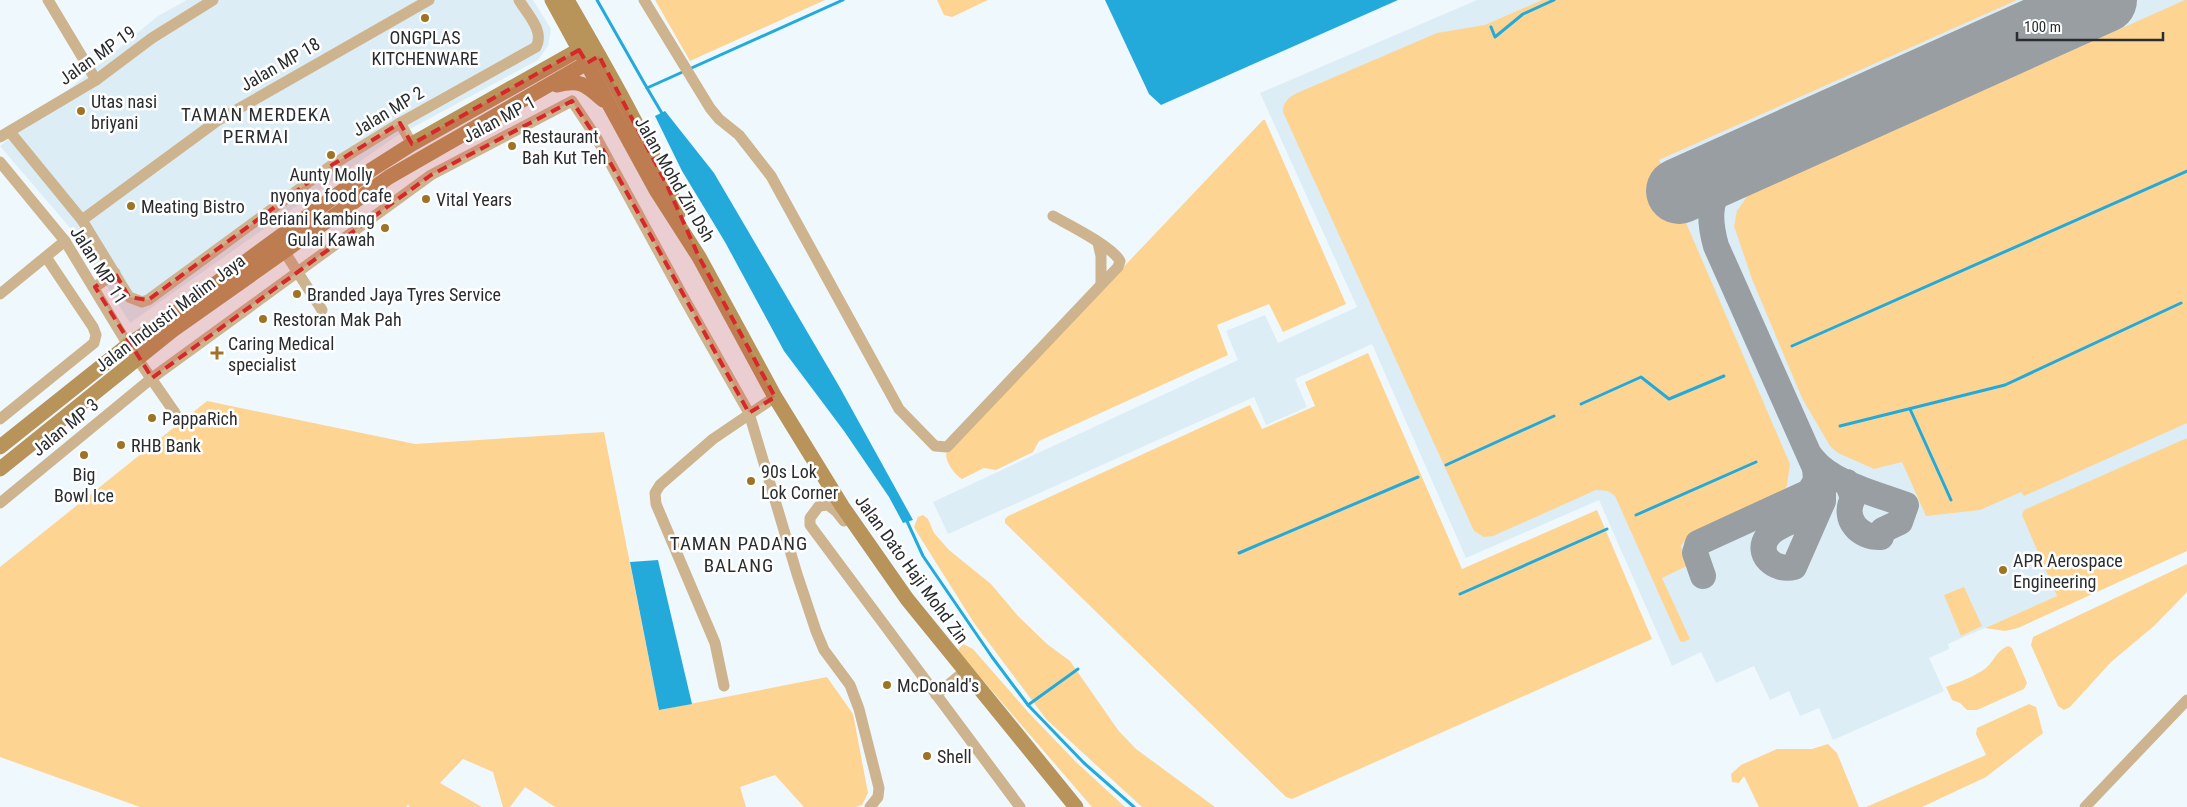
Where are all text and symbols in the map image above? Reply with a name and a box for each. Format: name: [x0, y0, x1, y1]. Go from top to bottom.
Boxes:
scale bar: [2017, 10, 2163, 42]
marker: ONGPLAS KITCHENWARE: [419, 12, 431, 24]
text: 100 m: [2024, 18, 2061, 36]
street label: Jalan MP 19: [55, 21, 139, 89]
place label: ONGPLAS KITCHENWARE: [372, 27, 478, 69]
street label: Jalan MP 18: [236, 33, 324, 95]
street label: Jalan MP 2: [349, 81, 428, 140]
place label: Utas nasi briyani: [91, 91, 157, 133]
street label: Jalan MP 1: [459, 91, 539, 147]
district label: TAMAN MERDEKA PERMAI: [181, 103, 331, 148]
marker: Utas nasi briyani: [75, 105, 87, 117]
street label: Jalan Mohd Zin Dsh: [631, 113, 719, 245]
place label: Restaurant Bah Kut Teh: [522, 126, 606, 168]
marker: Restaurant Bah Kut Teh: [506, 140, 518, 152]
marker: Aunty Molly nyonya food cafe: [325, 149, 337, 161]
place label: Aunty Molly nyonya food cafe: [270, 164, 392, 206]
place label: Vital Years: [436, 189, 512, 210]
marker: Vital Years: [420, 193, 432, 205]
place label: Meating Bistro: [141, 196, 245, 217]
marker: Meating Bistro: [125, 200, 137, 212]
place label: Beriani Kambing Gulai Kawah: [259, 208, 375, 250]
street label: Jalan MP 11: [66, 222, 132, 308]
marker: Beriani Kambing Gulai Kawah: [379, 222, 391, 234]
street label: Jalan Industri Malim Jaya: [91, 250, 249, 376]
place label: Branded Jaya Tyres Service: [307, 284, 501, 305]
marker: Branded Jaya Tyres Service: [291, 288, 303, 300]
place label: Restoran Mak Pah: [273, 309, 402, 330]
marker: Restoran Mak Pah: [257, 313, 269, 325]
place label: Caring Medical specialist: [228, 333, 334, 375]
marker: Caring Medical specialist: [210, 346, 224, 360]
street label: Jalan MP 3: [27, 394, 103, 460]
place label: PappaRich: [162, 408, 238, 429]
marker: PappaRich: [146, 412, 158, 424]
place label: RHB Bank: [131, 435, 201, 456]
marker: RHB Bank: [115, 439, 127, 451]
marker: Big Bowl Ice: [78, 449, 90, 461]
place label: 90s Lok Lok Corner: [761, 461, 839, 503]
place label: Big Bowl Ice: [54, 464, 114, 506]
marker: 90s Lok Lok Corner: [745, 475, 757, 487]
street label: Jalan Dato Haji Mohd Zin: [851, 490, 973, 648]
district label: TAMAN PADANG BALANG: [670, 532, 808, 577]
place label: APR Aerospace Engineering: [2013, 550, 2123, 592]
marker: APR Aerospace Engineering: [1997, 564, 2009, 576]
place label: McDonald's: [897, 675, 979, 696]
marker: McDonald's: [881, 679, 893, 691]
place label: Shell: [937, 746, 972, 767]
marker: Shell: [921, 750, 933, 762]

